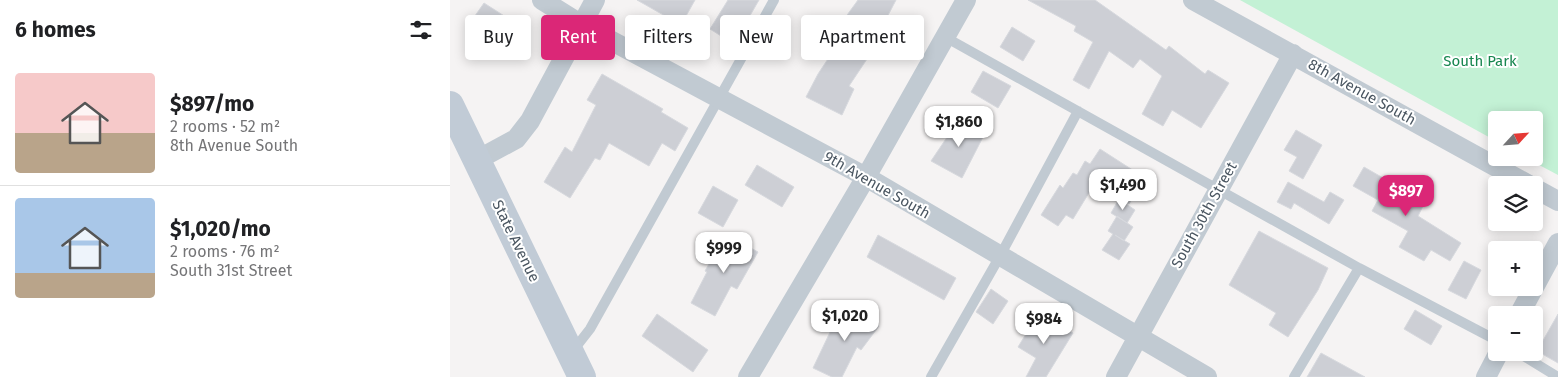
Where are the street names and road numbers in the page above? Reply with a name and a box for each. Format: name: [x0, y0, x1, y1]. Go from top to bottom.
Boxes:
street label: 8th Avenue South: [1305, 55, 1419, 129]
street label: 9th Avenue South: [821, 147, 933, 223]
street label: South 30th Street: [1167, 158, 1241, 271]
street label: State Avenue: [488, 197, 544, 285]

